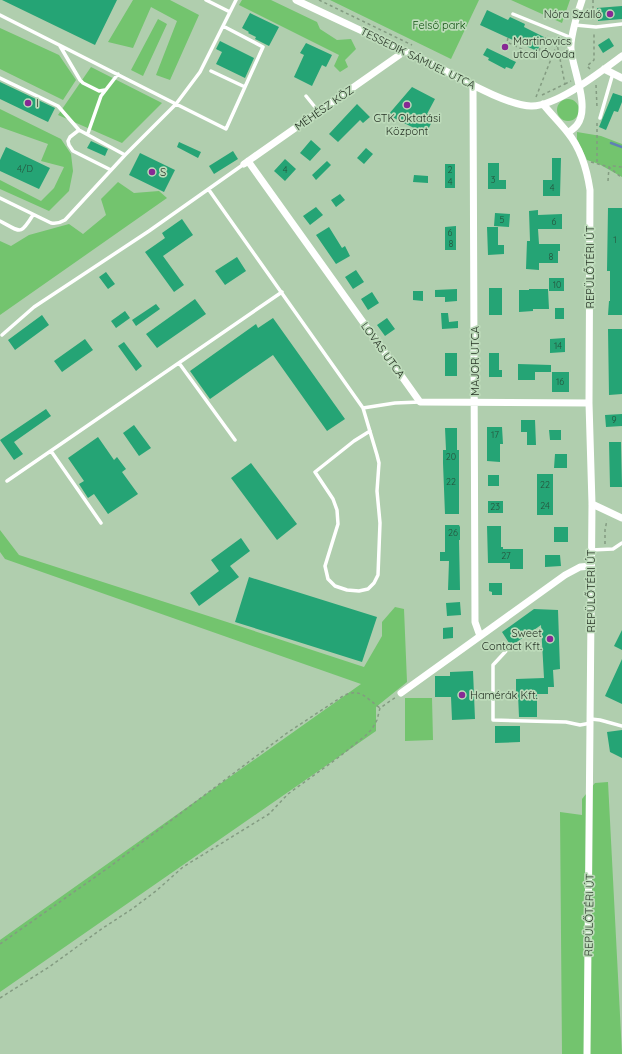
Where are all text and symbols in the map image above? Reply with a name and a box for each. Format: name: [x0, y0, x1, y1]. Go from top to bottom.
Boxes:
place label: Nóra Szálló: [544, 7, 602, 21]
marker: Nóra Szálló: [605, 9, 615, 19]
park label: Felső park: [412, 18, 466, 32]
street label: TESSEDIK SÁMUEL UTCA: [358, 24, 478, 92]
place label: Martinovics utcai Óvoda: [513, 34, 575, 61]
marker: Martinovics utcai Óvoda: [500, 42, 510, 52]
street label: MÉHÉSZ KÖZ: [292, 83, 356, 133]
place label: I: [36, 96, 39, 110]
marker: I: [23, 98, 33, 108]
marker: GTK Oktatási Központ: [402, 100, 412, 110]
place label: GTK Oktatási Központ: [373, 111, 441, 138]
house number: 4/D: [17, 163, 33, 174]
house number: 4: [283, 164, 288, 175]
house number: 2: [448, 164, 453, 175]
place label: S: [160, 165, 166, 179]
marker: S: [147, 167, 157, 177]
house number: 3: [491, 174, 496, 185]
house number: 4: [448, 176, 453, 187]
house number: 4: [550, 182, 555, 193]
house number: 5: [500, 214, 505, 225]
house number: 6: [552, 216, 557, 227]
street label: REPÜLŐTÉRI ÚT: [583, 225, 597, 308]
house number: 6: [448, 227, 453, 238]
house number: 1: [613, 234, 617, 245]
house number: 8: [449, 238, 454, 249]
house number: 8: [549, 251, 554, 262]
house number: 10: [553, 279, 561, 290]
street label: LOVAS UTCA: [358, 319, 408, 381]
street label: MAJOR UTCA: [468, 326, 482, 396]
house number: 14: [554, 340, 562, 351]
house number: 16: [556, 376, 564, 387]
house number: 9: [611, 414, 617, 425]
house number: 17: [491, 429, 499, 440]
house number: 20: [446, 451, 456, 462]
house number: 22: [446, 476, 456, 487]
house number: 22: [540, 479, 550, 490]
house number: 24: [540, 500, 550, 511]
house number: 23: [490, 501, 500, 512]
house number: 26: [448, 527, 458, 538]
street label: REPÜLŐTÉRI ÚT: [584, 549, 598, 632]
house number: 27: [501, 550, 511, 561]
place label: Sweet Contact Kft.: [482, 626, 542, 653]
marker: Sweet Contact Kft.: [545, 634, 555, 644]
place label: Hamérák Kft.: [470, 688, 538, 702]
marker: Hamérák Kft.: [457, 690, 467, 700]
street label: REPÜLŐTÉRI ÚT: [581, 873, 597, 957]

